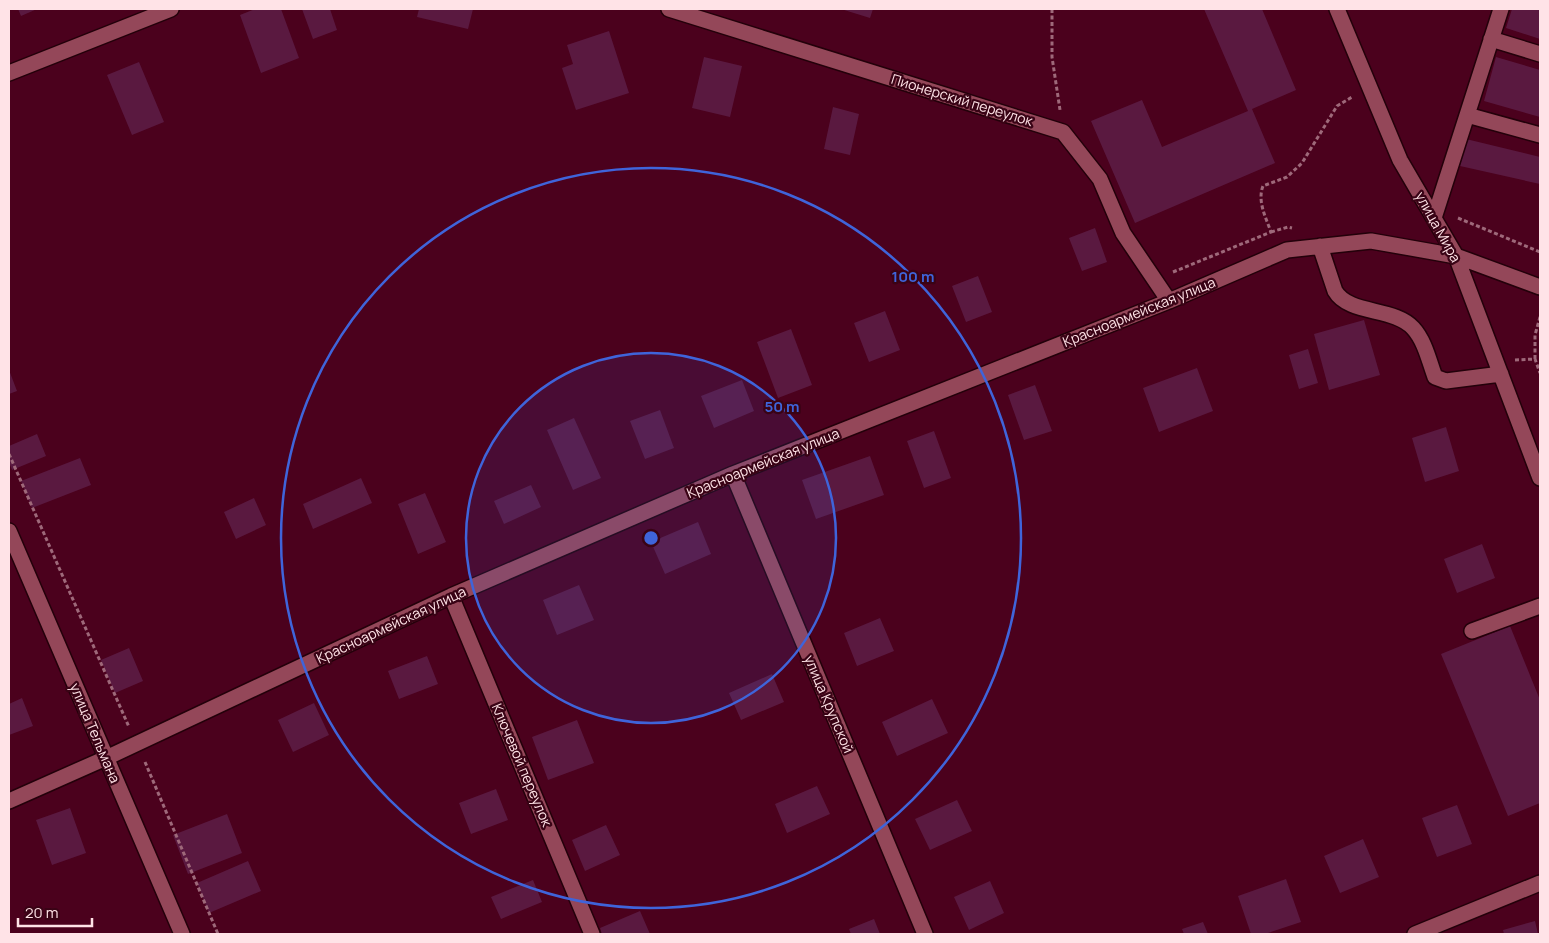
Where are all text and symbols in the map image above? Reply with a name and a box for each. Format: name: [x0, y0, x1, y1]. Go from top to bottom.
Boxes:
street label: Пионерский переулок: [889, 69, 1036, 130]
street label: улица Мира: [1411, 188, 1466, 266]
text: 100 m: [892, 266, 934, 287]
street label: Красноармейская улица: [1060, 272, 1218, 351]
text: 50 m: [764, 396, 800, 417]
street label: Красноармейская улица: [684, 423, 842, 502]
centre of rings: [642, 529, 660, 547]
street label: Красноармейская улица: [313, 581, 469, 668]
street label: улица Крупской: [800, 652, 859, 756]
street label: улица Тельмана: [66, 680, 125, 786]
street label: Ключевой переулок: [488, 700, 557, 830]
scale bar: [18, 896, 91, 928]
text: 20 m: [25, 902, 58, 923]

